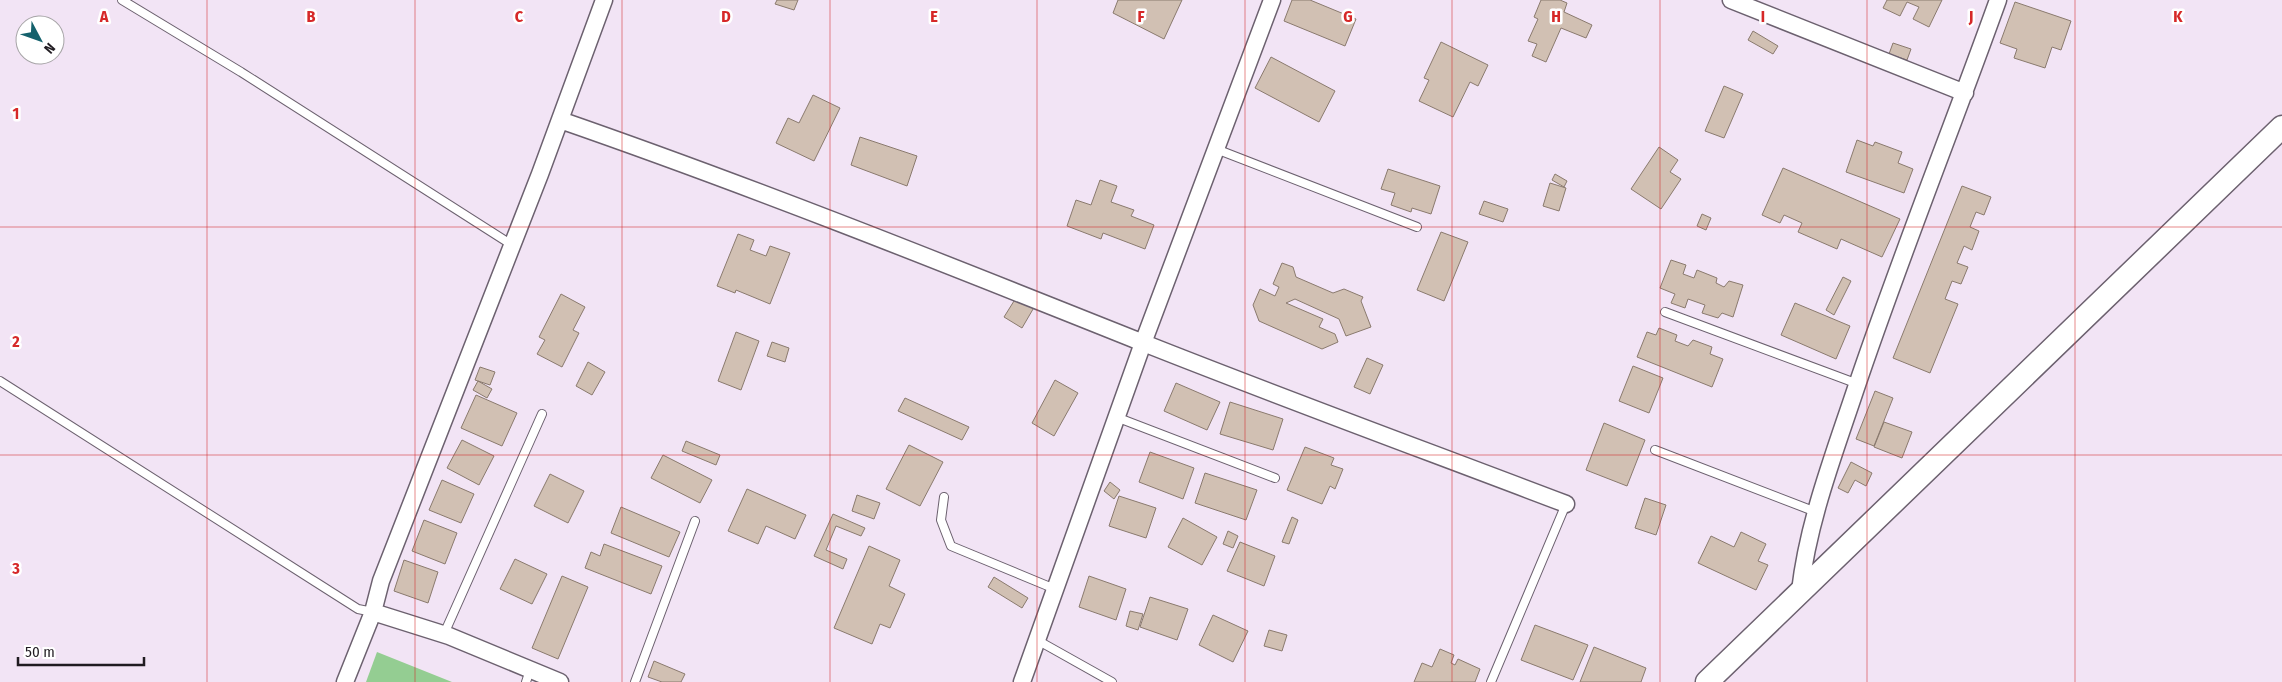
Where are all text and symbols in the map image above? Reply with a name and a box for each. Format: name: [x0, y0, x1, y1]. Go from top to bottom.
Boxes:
text: A: [99, 7, 109, 26]
text: B: [307, 7, 316, 26]
text: C: [515, 7, 524, 26]
text: D: [721, 7, 731, 26]
text: E: [930, 7, 938, 26]
text: F: [1137, 7, 1145, 26]
text: G: [1343, 7, 1353, 26]
text: H: [1551, 7, 1561, 26]
text: I: [1761, 7, 1765, 26]
text: J: [1968, 7, 1973, 26]
text: K: [2173, 7, 2183, 26]
north arrow: [15, 15, 65, 65]
text: N: [40, 39, 59, 57]
text: 1: [13, 104, 19, 123]
text: 2: [11, 332, 20, 351]
text: 3: [11, 559, 20, 578]
scale bar: [18, 634, 144, 666]
text: 50 m: [25, 643, 55, 661]

